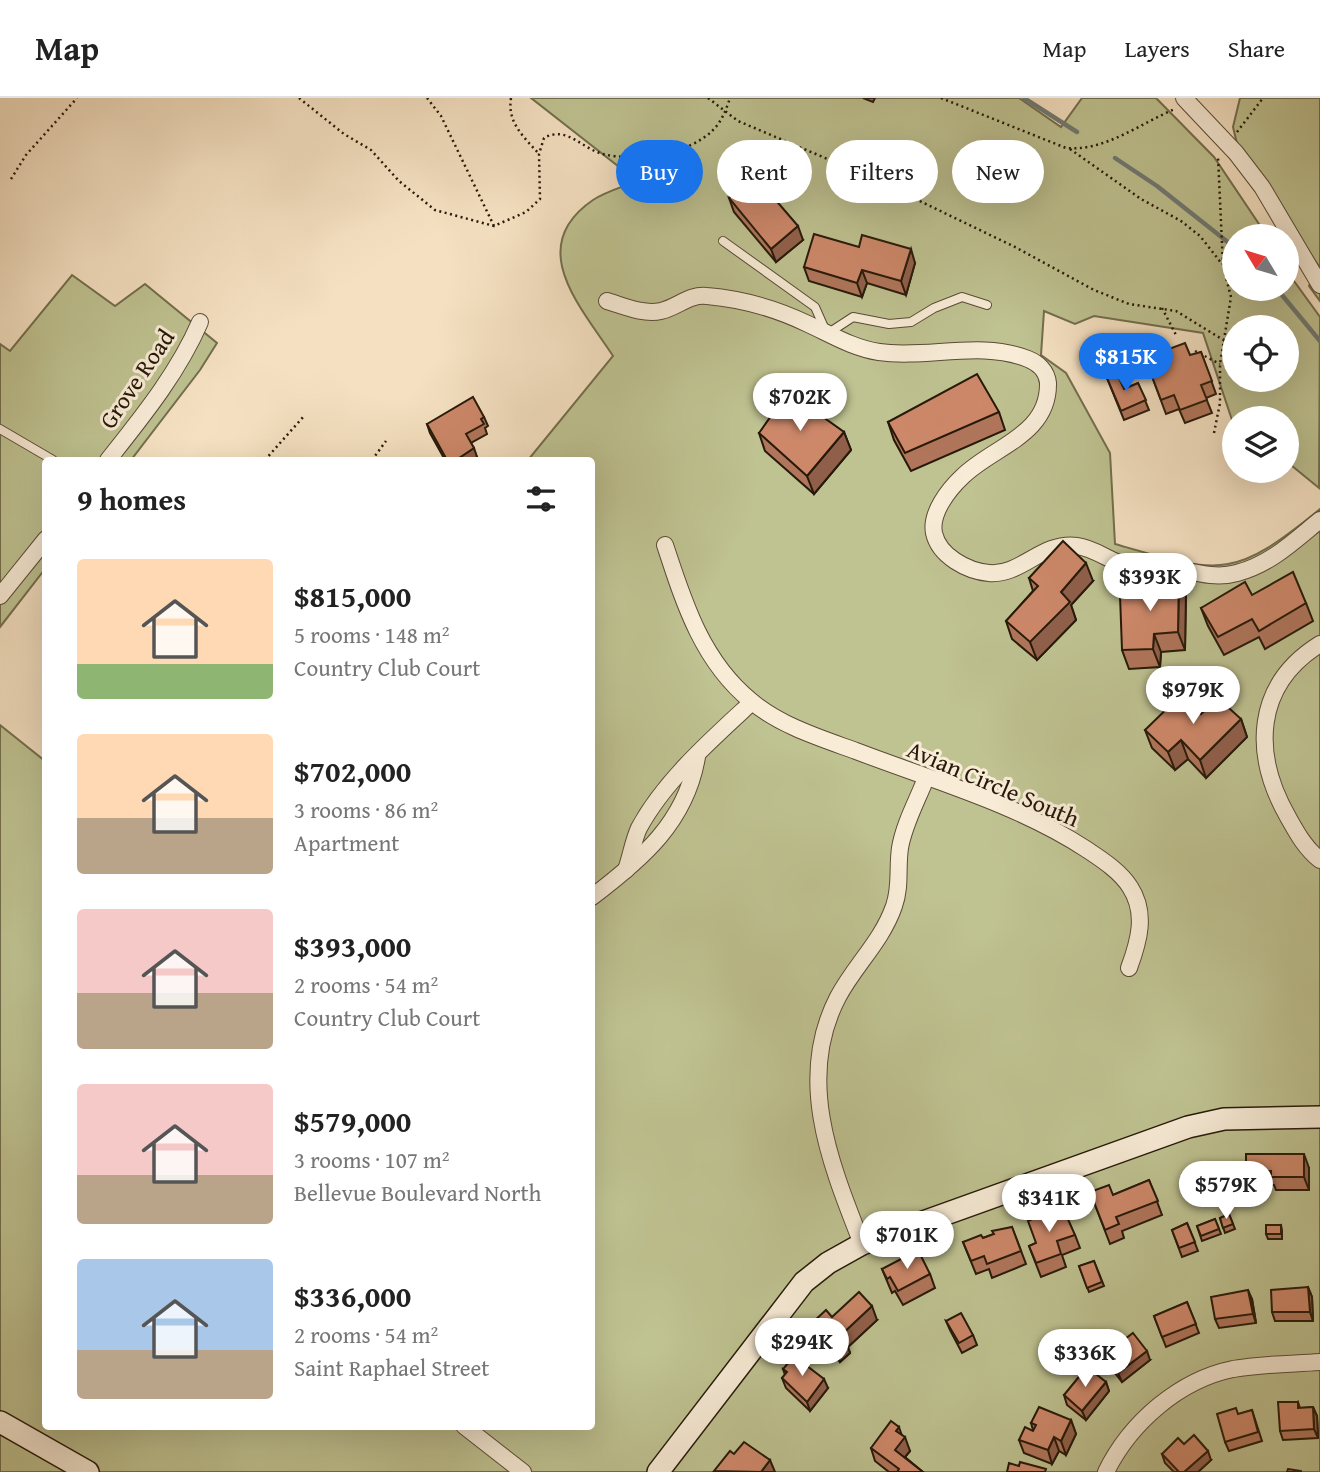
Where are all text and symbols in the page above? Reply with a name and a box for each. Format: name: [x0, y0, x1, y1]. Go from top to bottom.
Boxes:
text: Map: [35, 24, 99, 72]
text: Map: [1043, 31, 1086, 66]
text: Layers: [1124, 31, 1190, 66]
text: Share: [1228, 31, 1285, 66]
chip: Buy: [616, 140, 703, 203]
chip: Rent: [717, 140, 812, 203]
chip: Filters: [826, 140, 938, 203]
chip: New: [952, 140, 1044, 203]
north arrow: [1222, 224, 1298, 301]
map controls: [1222, 224, 1299, 483]
button: locate: [1222, 315, 1299, 392]
street label: Grove Road: [90, 322, 183, 436]
pin: $815K: [1077, 334, 1175, 393]
text: $815K: [1095, 339, 1157, 372]
pin: $702K: [751, 374, 849, 433]
text: $702K: [769, 379, 831, 412]
button: layers: [1222, 406, 1299, 483]
text: 9 homes: [77, 477, 186, 521]
icon: filters: [522, 480, 560, 518]
pin: $393K: [1101, 554, 1199, 613]
text: $393K: [1119, 559, 1181, 592]
text: $815,000: [294, 574, 411, 618]
icon: home: [133, 587, 217, 671]
text: 5 rooms · 148 m²: [294, 618, 449, 651]
text: Country Club Court: [294, 651, 480, 684]
pin: $979K: [1144, 666, 1242, 726]
text: $979K: [1162, 672, 1224, 705]
street label: Avian Circle South: [902, 731, 1085, 836]
text: $702,000: [294, 749, 411, 793]
icon: home: [133, 762, 217, 846]
text: 3 rooms · 86 m²: [294, 793, 438, 826]
text: Apartment: [294, 826, 399, 859]
text: $393,000: [294, 924, 411, 968]
icon: home: [133, 937, 217, 1021]
text: 2 rooms · 54 m²: [294, 968, 438, 1001]
text: Country Club Court: [294, 1001, 480, 1034]
text: $579,000: [294, 1099, 411, 1143]
icon: home: [133, 1112, 217, 1196]
text: 3 rooms · 107 m²: [294, 1143, 449, 1176]
pin: $579K: [1177, 1162, 1275, 1221]
text: $579K: [1195, 1167, 1257, 1200]
pin: $341K: [1000, 1174, 1098, 1234]
text: Bellevue Boulevard North: [294, 1176, 542, 1209]
text: $341K: [1018, 1180, 1080, 1213]
pin: $701K: [858, 1212, 956, 1271]
text: $701K: [876, 1217, 938, 1250]
text: $336,000: [294, 1274, 411, 1318]
icon: home: [133, 1287, 217, 1371]
text: 2 rooms · 54 m²: [294, 1318, 438, 1351]
pin: $294K: [753, 1318, 851, 1378]
text: $294K: [771, 1324, 833, 1357]
pin: $336K: [1036, 1330, 1134, 1389]
text: $336K: [1054, 1335, 1116, 1368]
text: Saint Raphael Street: [294, 1351, 489, 1384]

